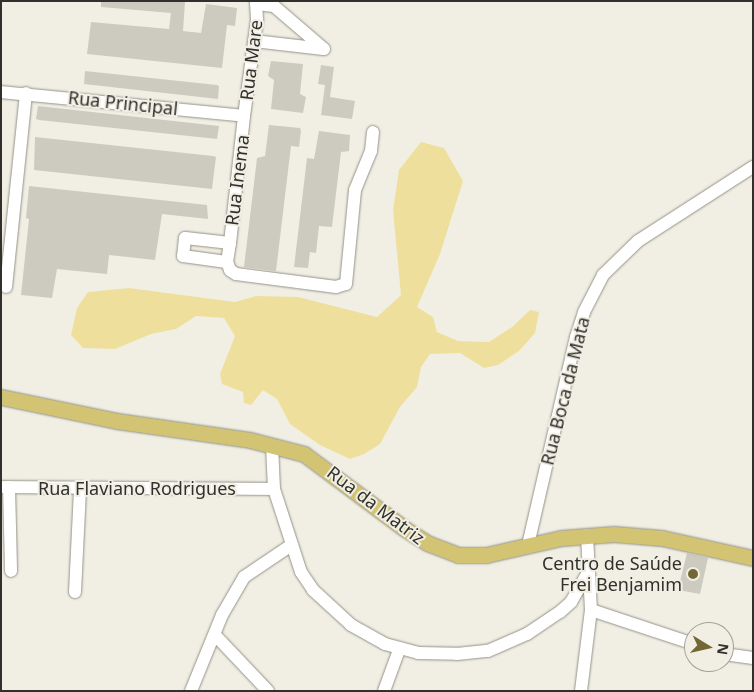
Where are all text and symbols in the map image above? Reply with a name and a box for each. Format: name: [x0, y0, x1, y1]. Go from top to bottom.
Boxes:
street label: Rua Mare: [235, 19, 267, 101]
street label: Rua Principal: [67, 86, 179, 120]
street label: Rua Inema: [221, 133, 253, 227]
street label: Rua Boca da Mata: [536, 315, 594, 467]
street label: Rua da Matriz: [323, 461, 429, 549]
street label: Rua Flaviano Rodrigues: [38, 477, 236, 499]
place label: Centro de Saúde Frei Benjamim: [542, 553, 682, 596]
marker: Centro de Saúde Frei Benjamim: [686, 567, 700, 581]
north arrow: [684, 622, 734, 672]
text: N: [713, 642, 734, 656]

